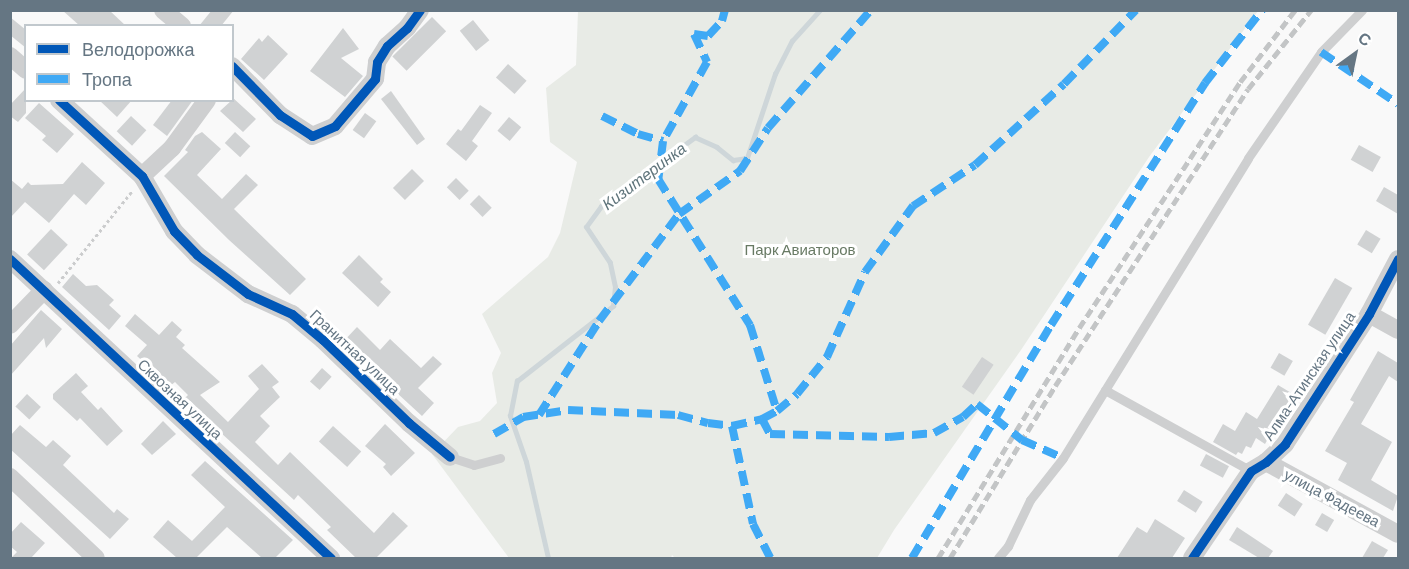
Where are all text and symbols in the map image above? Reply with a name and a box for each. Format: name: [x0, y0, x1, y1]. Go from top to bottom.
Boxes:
legend: [24, 24, 234, 102]
north arrow: [1325, 24, 1385, 84]
text: С: [1355, 27, 1375, 50]
text: Велодорожка: [82, 38, 194, 60]
text: Тропа: [82, 68, 132, 90]
water label: Кизитеринка: [598, 138, 690, 214]
park label: Парк Авиаторов: [744, 241, 856, 259]
street label: Гранитная улица: [306, 306, 404, 398]
street label: Алма-Атинская улица: [1259, 308, 1359, 444]
street label: Сквозная улица: [134, 355, 226, 443]
street label: улица Фадеева: [1281, 465, 1383, 531]

